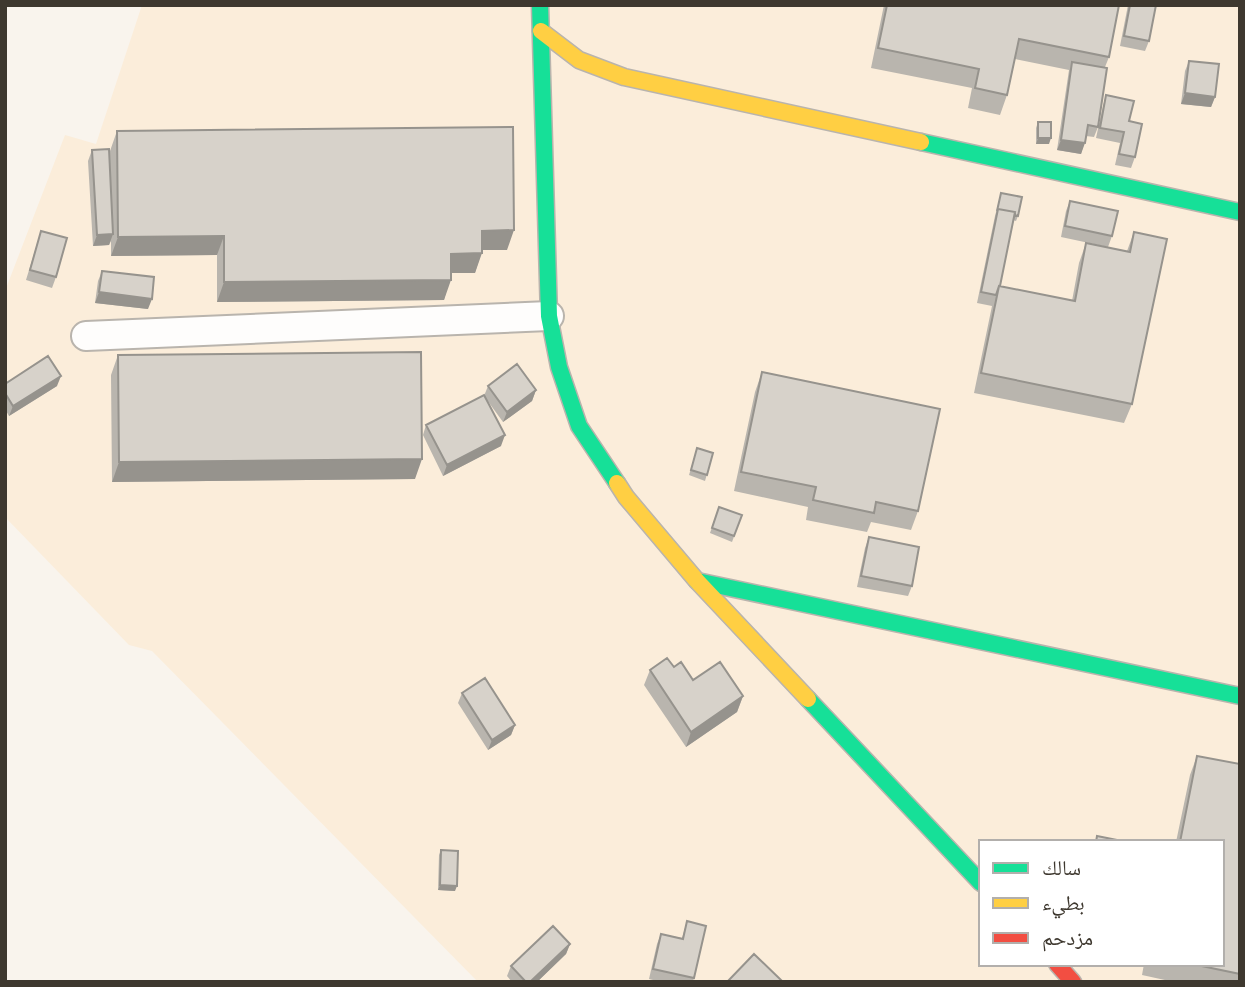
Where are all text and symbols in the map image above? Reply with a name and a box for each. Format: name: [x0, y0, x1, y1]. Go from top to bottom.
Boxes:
legend: [979, 840, 1224, 966]
text: سالك: [1042, 854, 1081, 880]
text: بطيء: [1042, 889, 1085, 919]
text: مزدحم: [1042, 924, 1093, 952]

